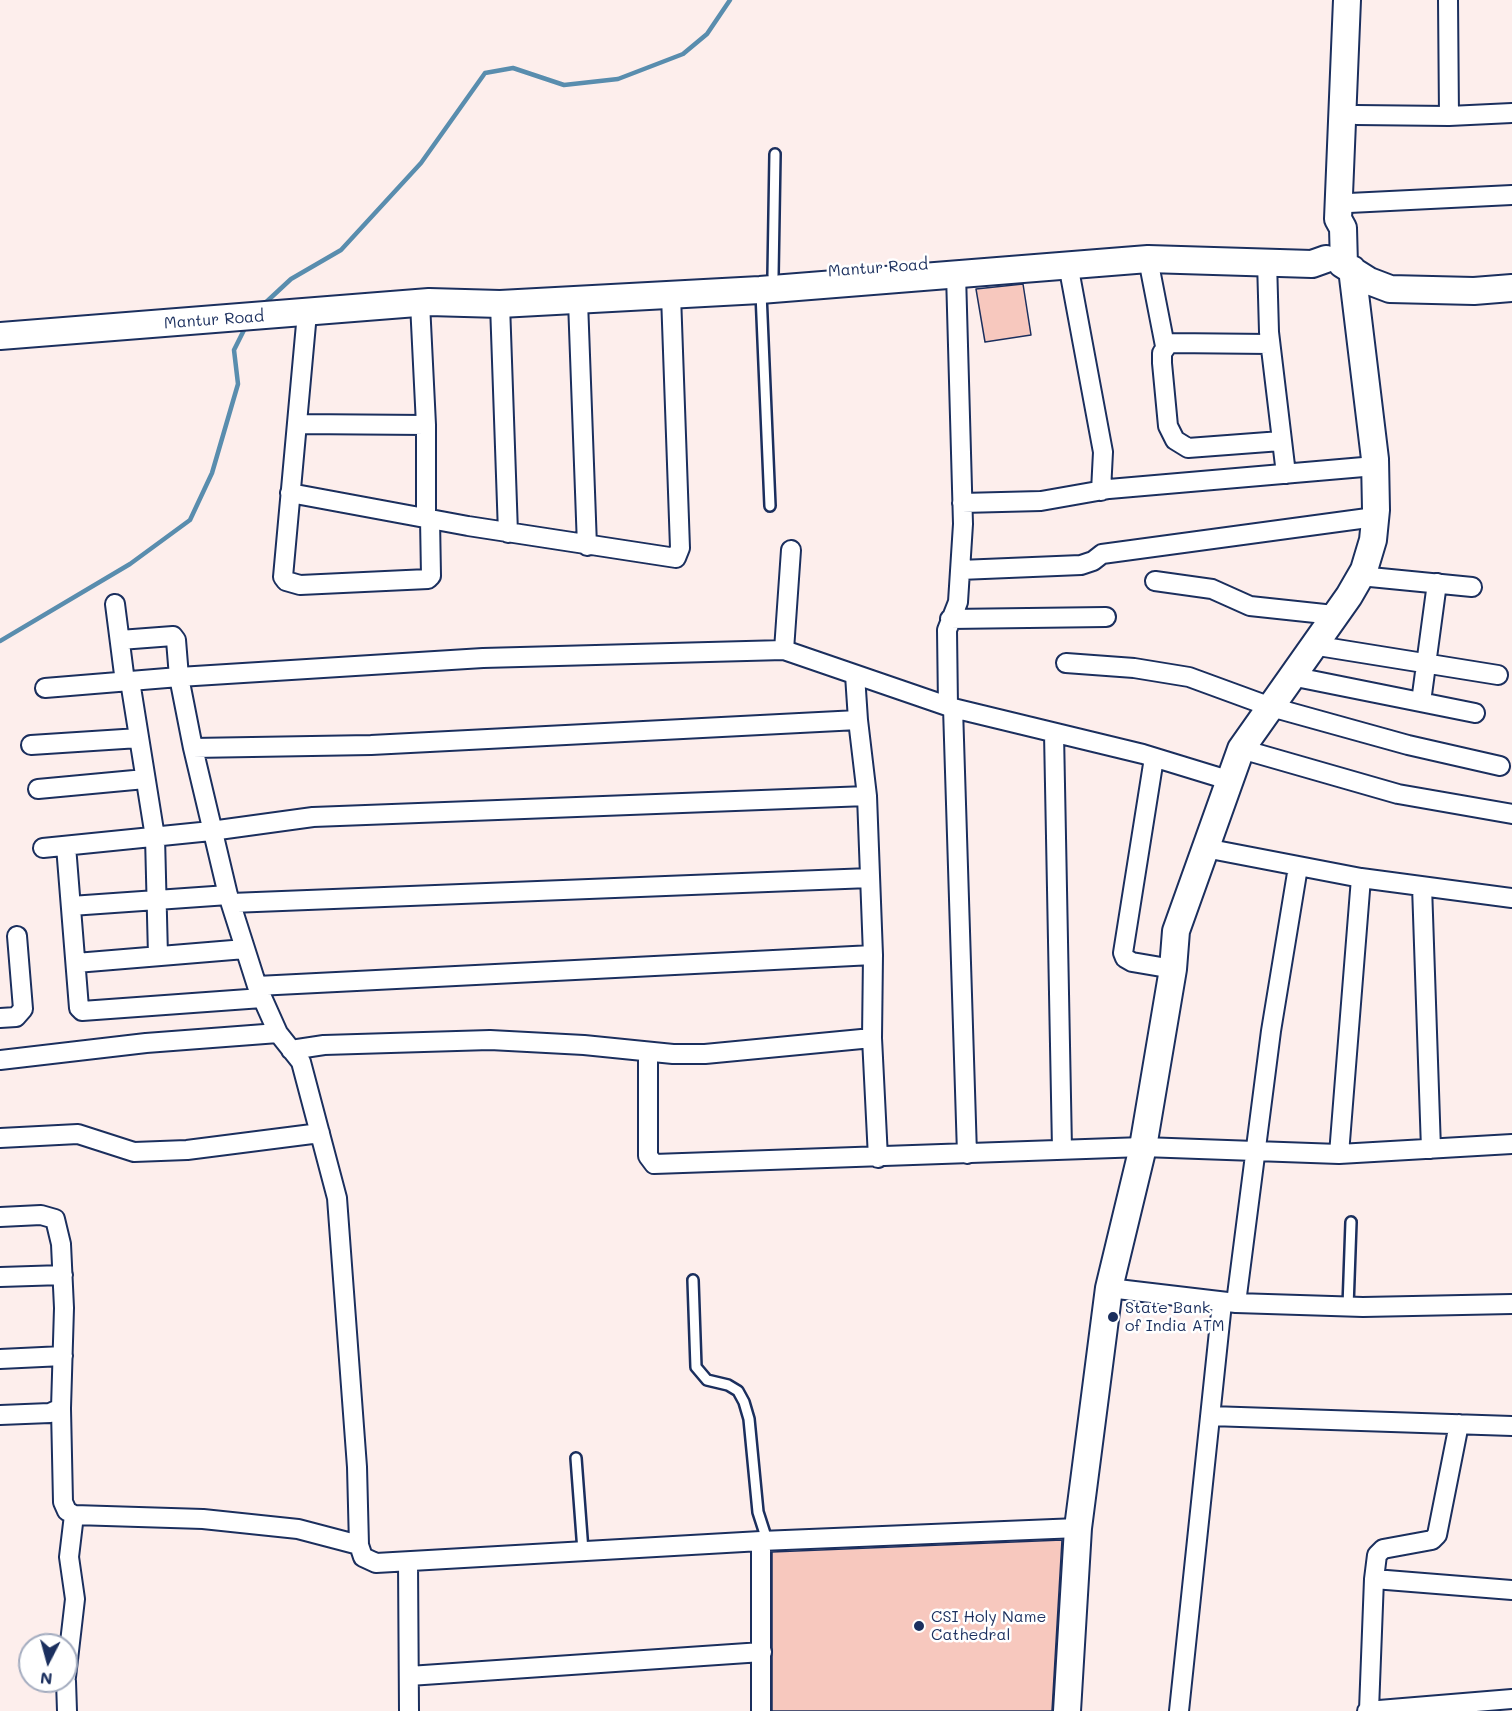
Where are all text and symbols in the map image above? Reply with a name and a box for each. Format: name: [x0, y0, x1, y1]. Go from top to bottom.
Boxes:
street label: Mantur Road: [827, 255, 929, 281]
street label: Mantur Road: [163, 307, 265, 333]
place label: State Bank of India ATM: [1125, 1298, 1225, 1336]
marker: State Bank of India ATM: [1106, 1310, 1120, 1324]
place label: CSI Holy Name Cathedral: [931, 1607, 1046, 1645]
marker: CSI Holy Name Cathedral: [912, 1619, 926, 1633]
north arrow: [18, 1633, 78, 1693]
text: N: [39, 1668, 53, 1690]

